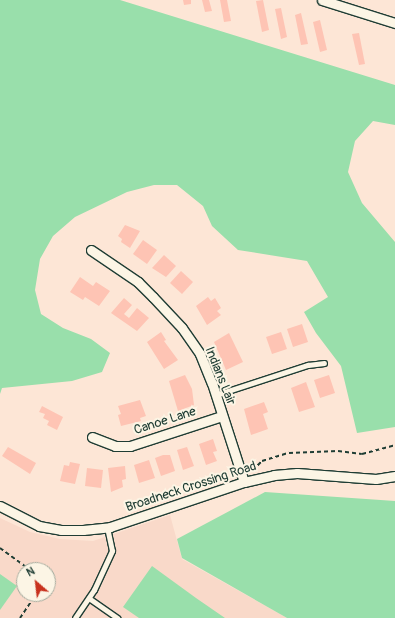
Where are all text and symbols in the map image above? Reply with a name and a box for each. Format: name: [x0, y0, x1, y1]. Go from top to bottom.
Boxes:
street label: Indians Lair: [201, 345, 239, 407]
street label: Canoe Lane: [132, 404, 198, 438]
street label: Broadneck Crossing Road: [124, 458, 258, 516]
north arrow: [16, 562, 56, 602]
text: N: [24, 564, 37, 579]

